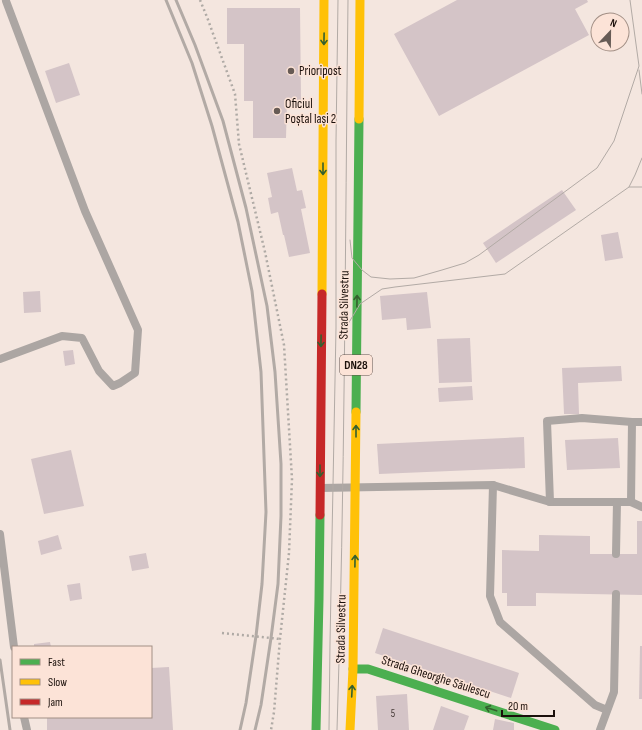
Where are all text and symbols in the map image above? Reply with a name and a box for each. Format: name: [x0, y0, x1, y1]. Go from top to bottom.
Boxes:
north arrow: [590, 12, 630, 52]
text: N: [608, 16, 619, 30]
one-way arrow: [320, 32, 328, 45]
place label: Prioripost: [299, 63, 342, 79]
marker: Prioripost: [286, 66, 296, 76]
place label: Oficiul Poștal Iași 2: [285, 96, 336, 127]
marker: Oficiul Poștal Iași 2: [272, 106, 282, 116]
one-way arrow: [319, 162, 327, 175]
street label: Strada Silvestru: [335, 270, 353, 340]
one-way arrow: [353, 295, 361, 308]
one-way arrow: [317, 334, 325, 347]
road number: DN28: [340, 355, 372, 375]
one-way arrow: [352, 425, 360, 438]
one-way arrow: [316, 464, 324, 477]
one-way arrow: [351, 555, 359, 568]
street label: Strada Silvestru: [332, 594, 350, 664]
legend: [12, 646, 152, 718]
street label: Strada Gheorghe Săulescu: [379, 652, 493, 702]
text: Fast: [48, 655, 65, 670]
text: Slow: [48, 675, 67, 690]
one-way arrow: [348, 685, 356, 698]
scale bar: [502, 692, 554, 718]
text: Jam: [47, 695, 63, 710]
text: 20 m: [508, 699, 528, 714]
one-way arrow: [485, 705, 498, 712]
house number: 5: [391, 707, 395, 720]

